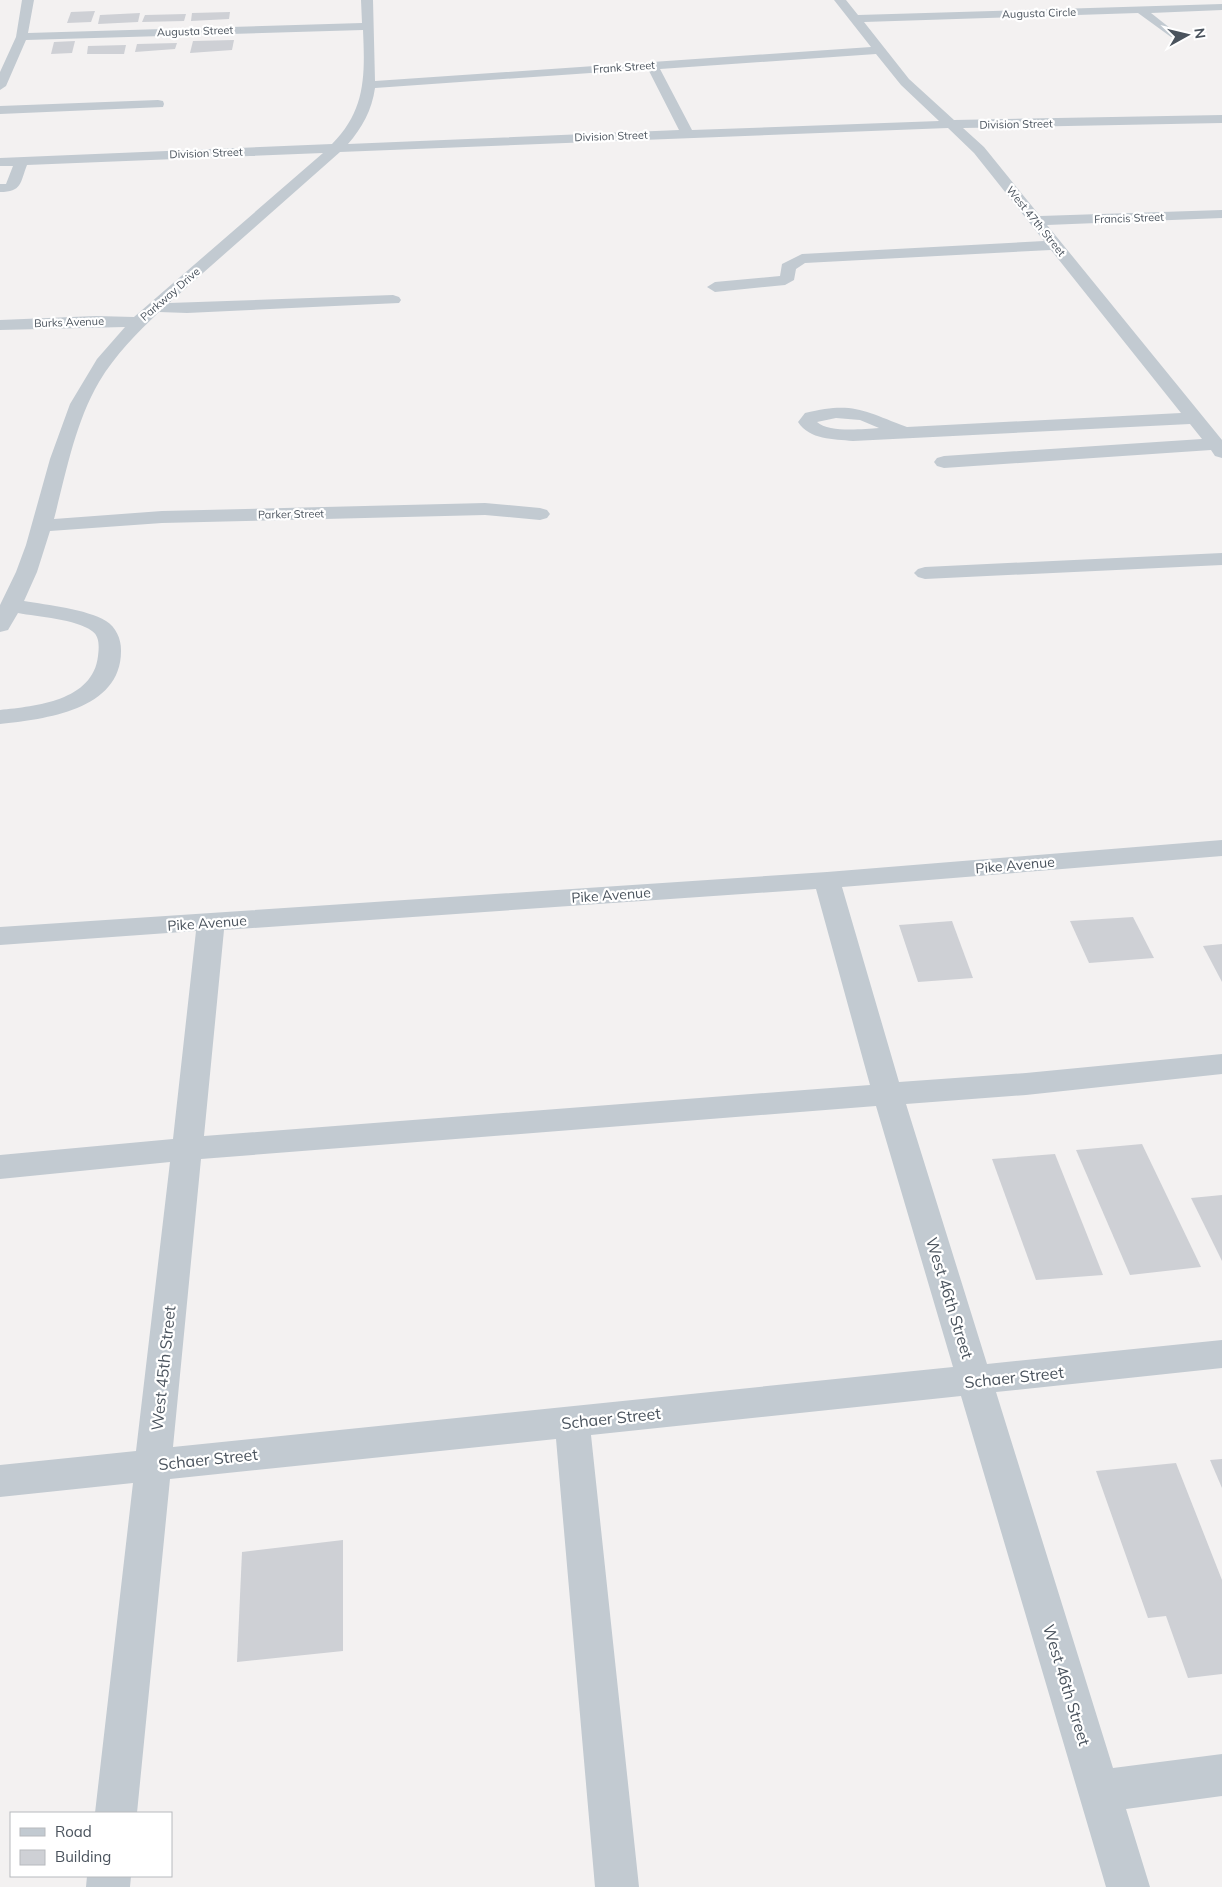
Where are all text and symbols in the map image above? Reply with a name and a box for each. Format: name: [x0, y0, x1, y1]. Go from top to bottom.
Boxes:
street label: Augusta Circle: [1002, 5, 1076, 21]
north arrow: [1162, 10, 1212, 60]
street label: Augusta Street: [156, 23, 234, 39]
text: N: [1190, 27, 1210, 40]
street label: Frank Street: [593, 58, 656, 76]
street label: Division Street: [979, 116, 1053, 132]
street label: Division Street: [574, 128, 648, 144]
street label: Division Street: [169, 145, 243, 161]
street label: West 47th Street: [1003, 183, 1069, 259]
street label: Francis Street: [1094, 210, 1164, 226]
street label: Parkway Drive: [137, 264, 203, 324]
street label: Burks Avenue: [34, 314, 104, 330]
street label: Parker Street: [258, 506, 324, 522]
street label: Pike Avenue: [975, 853, 1055, 877]
street label: Pike Avenue: [571, 883, 651, 907]
street label: Pike Avenue: [167, 911, 247, 935]
street label: West 46th Street: [922, 1235, 978, 1361]
street label: West 45th Street: [146, 1304, 180, 1432]
street label: Schaer Street: [963, 1362, 1065, 1392]
street label: Schaer Street: [560, 1403, 662, 1433]
street label: Schaer Street: [157, 1444, 259, 1474]
street label: West 46th Street: [1039, 1622, 1095, 1748]
legend: [10, 1812, 172, 1877]
text: Road: [55, 1822, 92, 1841]
text: Building: [55, 1847, 111, 1866]

